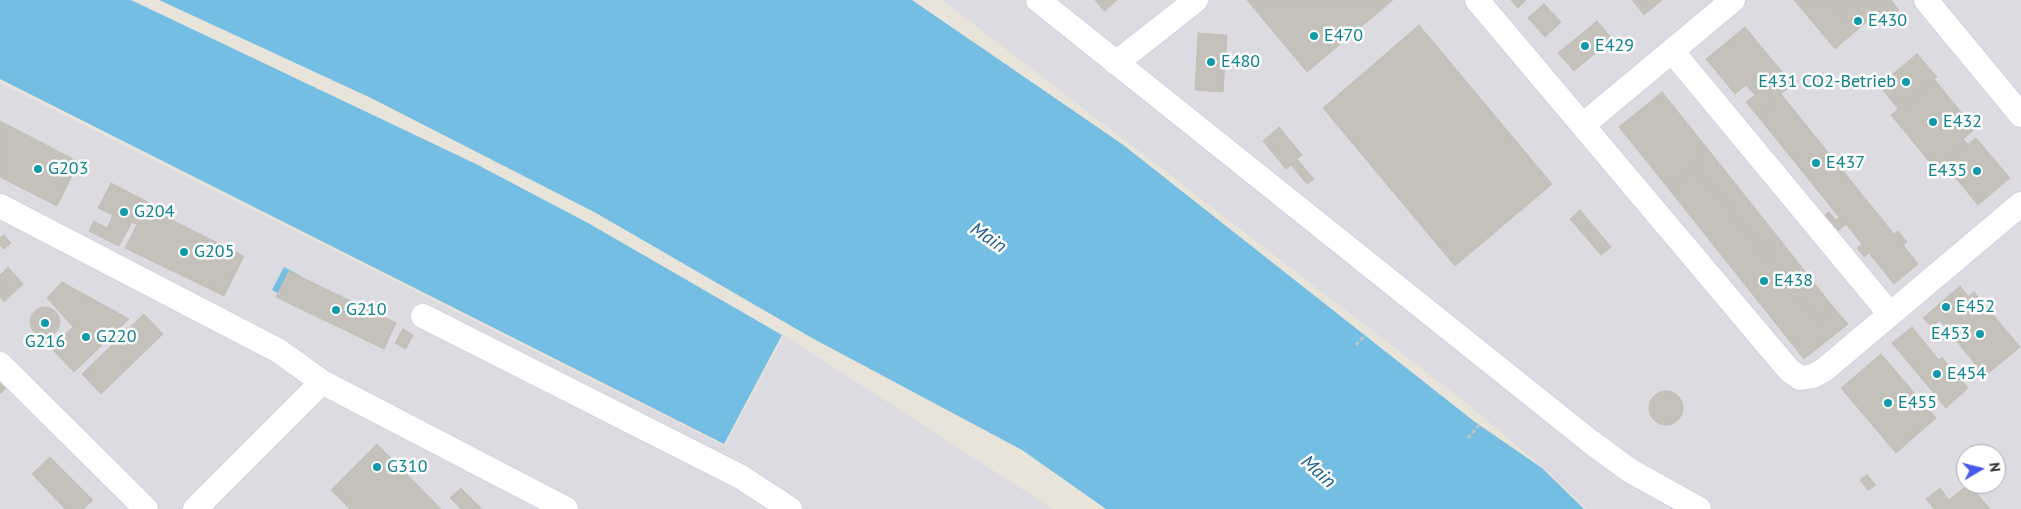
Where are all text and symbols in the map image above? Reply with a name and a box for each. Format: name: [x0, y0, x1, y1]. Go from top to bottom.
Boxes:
place label: E430: [1868, 10, 1907, 32]
marker: E430: [1852, 15, 1864, 27]
place label: E470: [1324, 25, 1363, 47]
marker: E470: [1308, 30, 1320, 42]
place label: E429: [1595, 35, 1634, 57]
marker: E429: [1579, 40, 1591, 52]
place label: E480: [1221, 51, 1260, 73]
marker: E480: [1205, 56, 1217, 68]
place label: E431 CO2-Betrieb: [1758, 71, 1896, 93]
marker: E431 CO2-Betrieb: [1900, 76, 1912, 88]
place label: E432: [1943, 111, 1982, 133]
marker: E432: [1927, 116, 1939, 128]
place label: E437: [1826, 152, 1865, 174]
marker: E437: [1810, 157, 1822, 169]
place label: G203: [48, 158, 88, 180]
place label: E435: [1928, 160, 1967, 182]
marker: G203: [32, 163, 44, 175]
marker: E435: [1971, 165, 1983, 177]
place label: G204: [134, 201, 174, 223]
marker: G204: [118, 206, 130, 218]
water label: Main: [966, 218, 1010, 258]
place label: G205: [194, 241, 234, 263]
marker: G205: [178, 246, 190, 258]
place label: E438: [1774, 270, 1813, 292]
marker: E438: [1758, 275, 1770, 287]
place label: E452: [1956, 296, 1995, 318]
place label: G210: [346, 299, 386, 321]
marker: E452: [1940, 301, 1952, 313]
marker: G210: [330, 304, 342, 316]
marker: G216: [39, 317, 51, 329]
place label: E453: [1931, 323, 1970, 345]
place label: G220: [96, 326, 136, 348]
marker: E453: [1974, 328, 1986, 340]
place label: G216: [25, 331, 65, 353]
marker: G220: [80, 331, 92, 343]
place label: E454: [1947, 363, 1986, 385]
marker: E454: [1931, 368, 1943, 380]
place label: E455: [1898, 392, 1937, 414]
marker: E455: [1882, 397, 1894, 409]
north arrow: [1956, 444, 2006, 494]
water label: Main: [1296, 451, 1340, 493]
place label: G310: [387, 456, 427, 478]
marker: G310: [371, 461, 383, 473]
text: N: [1985, 461, 2004, 473]

